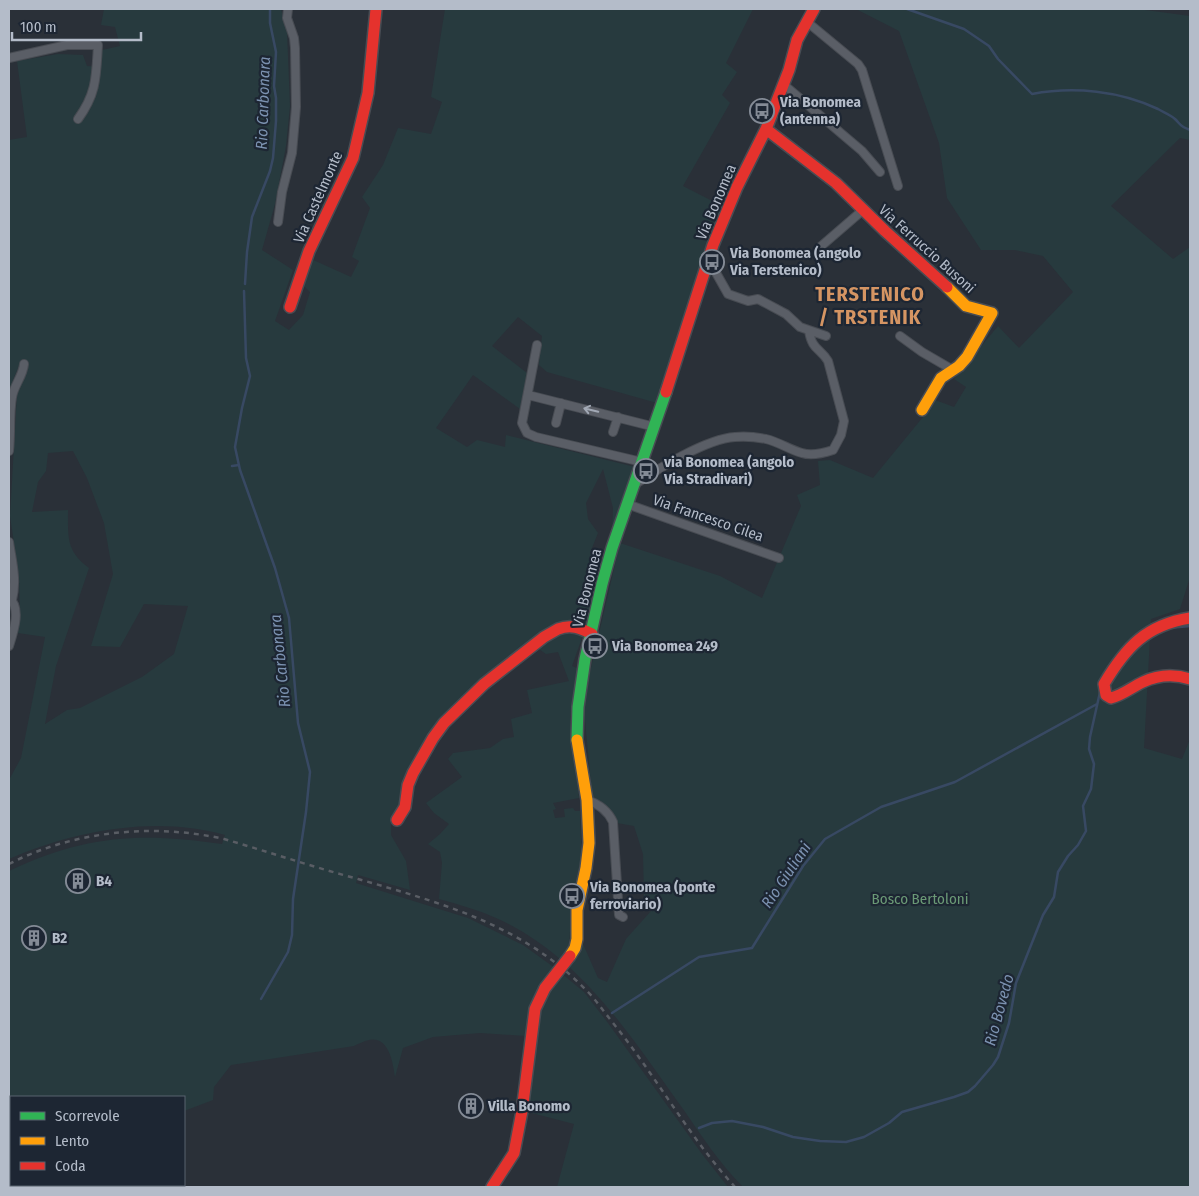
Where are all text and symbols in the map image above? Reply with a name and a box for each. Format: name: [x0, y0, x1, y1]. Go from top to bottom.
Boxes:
scale bar: [12, 10, 141, 42]
text: 100 m: [20, 18, 57, 36]
water label: Rio Carbonara: [252, 56, 274, 150]
place label: Via Bonomea (antenna): [779, 93, 862, 128]
bus stop icon: Via Bonomea (antenna): [749, 98, 775, 124]
street label: Via Castelmonte: [290, 148, 346, 246]
street label: Via Bonomea: [692, 162, 740, 242]
street label: Via Ferruccio Busoni: [875, 201, 979, 297]
place label: Via Bonomea (angolo Via Terstenico): [729, 244, 861, 279]
bus stop icon: Via Bonomea (angolo Via Terstenico): [699, 249, 725, 275]
district label: TERSTENICO / TRSTENIK: [815, 282, 925, 329]
one-way arrow: [583, 405, 599, 414]
place label: via Bonomea (angolo Via Stradivari): [663, 453, 794, 488]
bus stop icon: via Bonomea (angolo Via Stradivari): [633, 458, 659, 484]
street label: Via Francesco Cilea: [650, 491, 766, 545]
street label: Via Bonomea: [569, 547, 605, 629]
water label: Rio Carbonara: [266, 614, 294, 708]
bus stop icon: Via Bonomea 249: [582, 633, 608, 659]
place label: Via Bonomea 249: [611, 637, 718, 655]
water label: Rio Giuliani: [757, 839, 815, 911]
building icon: B4: [65, 868, 91, 894]
place label: B4: [96, 872, 112, 890]
place label: Via Bonomea (ponte ferroviario): [589, 878, 716, 913]
bus stop icon: Via Bonomea (ponte ferroviario): [559, 883, 585, 909]
park label: Bosco Bertoloni: [872, 890, 968, 908]
building icon: B2: [21, 925, 47, 951]
place label: B2: [52, 929, 67, 947]
water label: Rio Bovedo: [980, 972, 1018, 1048]
building icon: Villa Bonomo: [458, 1093, 484, 1119]
legend: [10, 1096, 185, 1186]
place label: Villa Bonomo: [487, 1097, 570, 1115]
text: Scorrevole: [55, 1107, 120, 1125]
text: Lento: [55, 1132, 89, 1150]
text: Coda: [55, 1157, 86, 1175]

